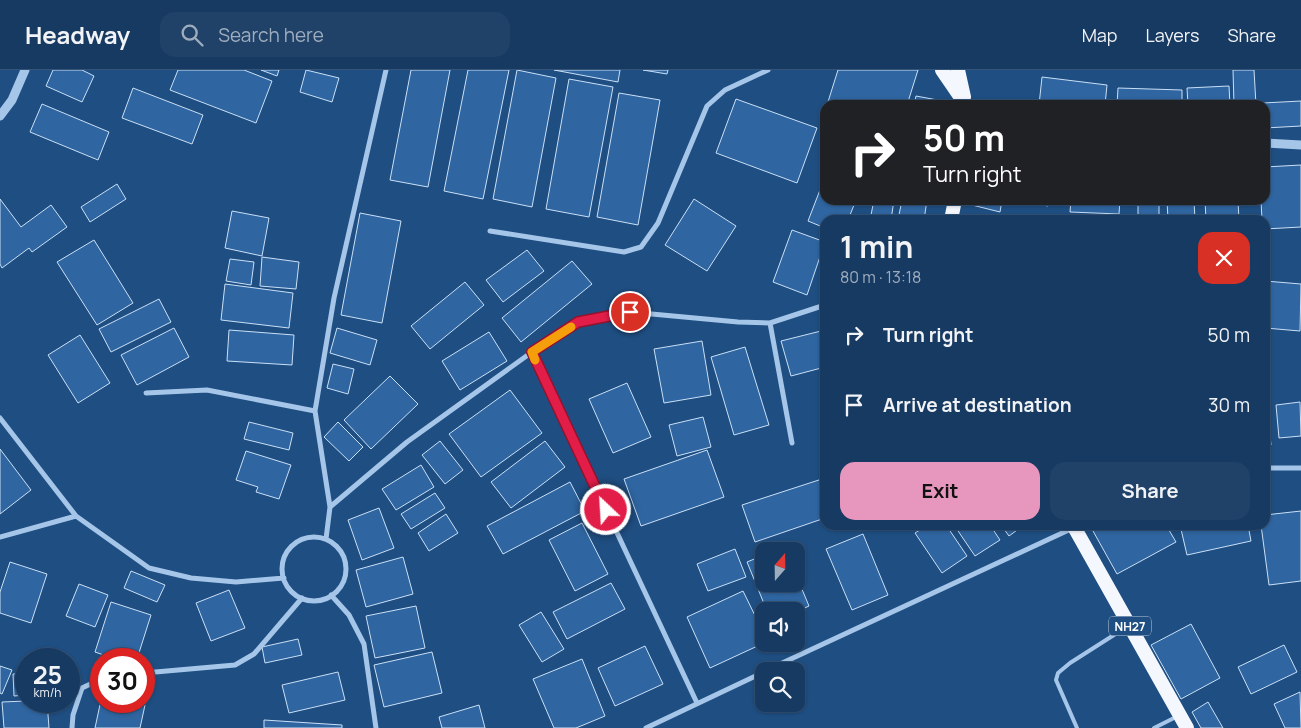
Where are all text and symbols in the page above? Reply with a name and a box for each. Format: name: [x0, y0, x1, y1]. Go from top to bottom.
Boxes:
search box: [160, 12, 510, 57]
text: Headway: [25, 18, 130, 51]
icon: search: [178, 21, 206, 49]
text: Search here: [218, 22, 324, 48]
text: Map: [1082, 23, 1117, 47]
text: Layers: [1145, 23, 1199, 47]
text: Share: [1227, 23, 1276, 47]
text: 50 m: [923, 114, 1005, 162]
icon: right: [840, 120, 905, 185]
text: Turn right: [923, 159, 1021, 189]
text: 1 min: [840, 226, 913, 267]
button: close: [1198, 232, 1250, 284]
text: 80 m · 13:18: [840, 266, 921, 288]
pin: [609, 291, 651, 333]
icon: arrive: [616, 298, 644, 326]
icon: right: [840, 321, 868, 349]
text: Turn right: [883, 322, 973, 348]
text: 50 m: [1208, 322, 1250, 348]
icon: arrive: [840, 391, 868, 419]
text: Arrive at destination: [883, 392, 1072, 418]
text: 30 m: [1208, 392, 1250, 418]
button: Exit: [840, 462, 1040, 520]
button: Share: [1050, 462, 1250, 520]
position arrow: [579, 483, 631, 535]
north arrow: [755, 542, 805, 592]
map controls: [755, 542, 805, 712]
button: sound: [755, 602, 805, 652]
road number: NH27: [1109, 616, 1151, 636]
speed limit sign: 30: [90, 648, 155, 713]
text: 25: [33, 657, 62, 692]
button: search: [755, 662, 805, 712]
text: km/h: [34, 684, 61, 701]

